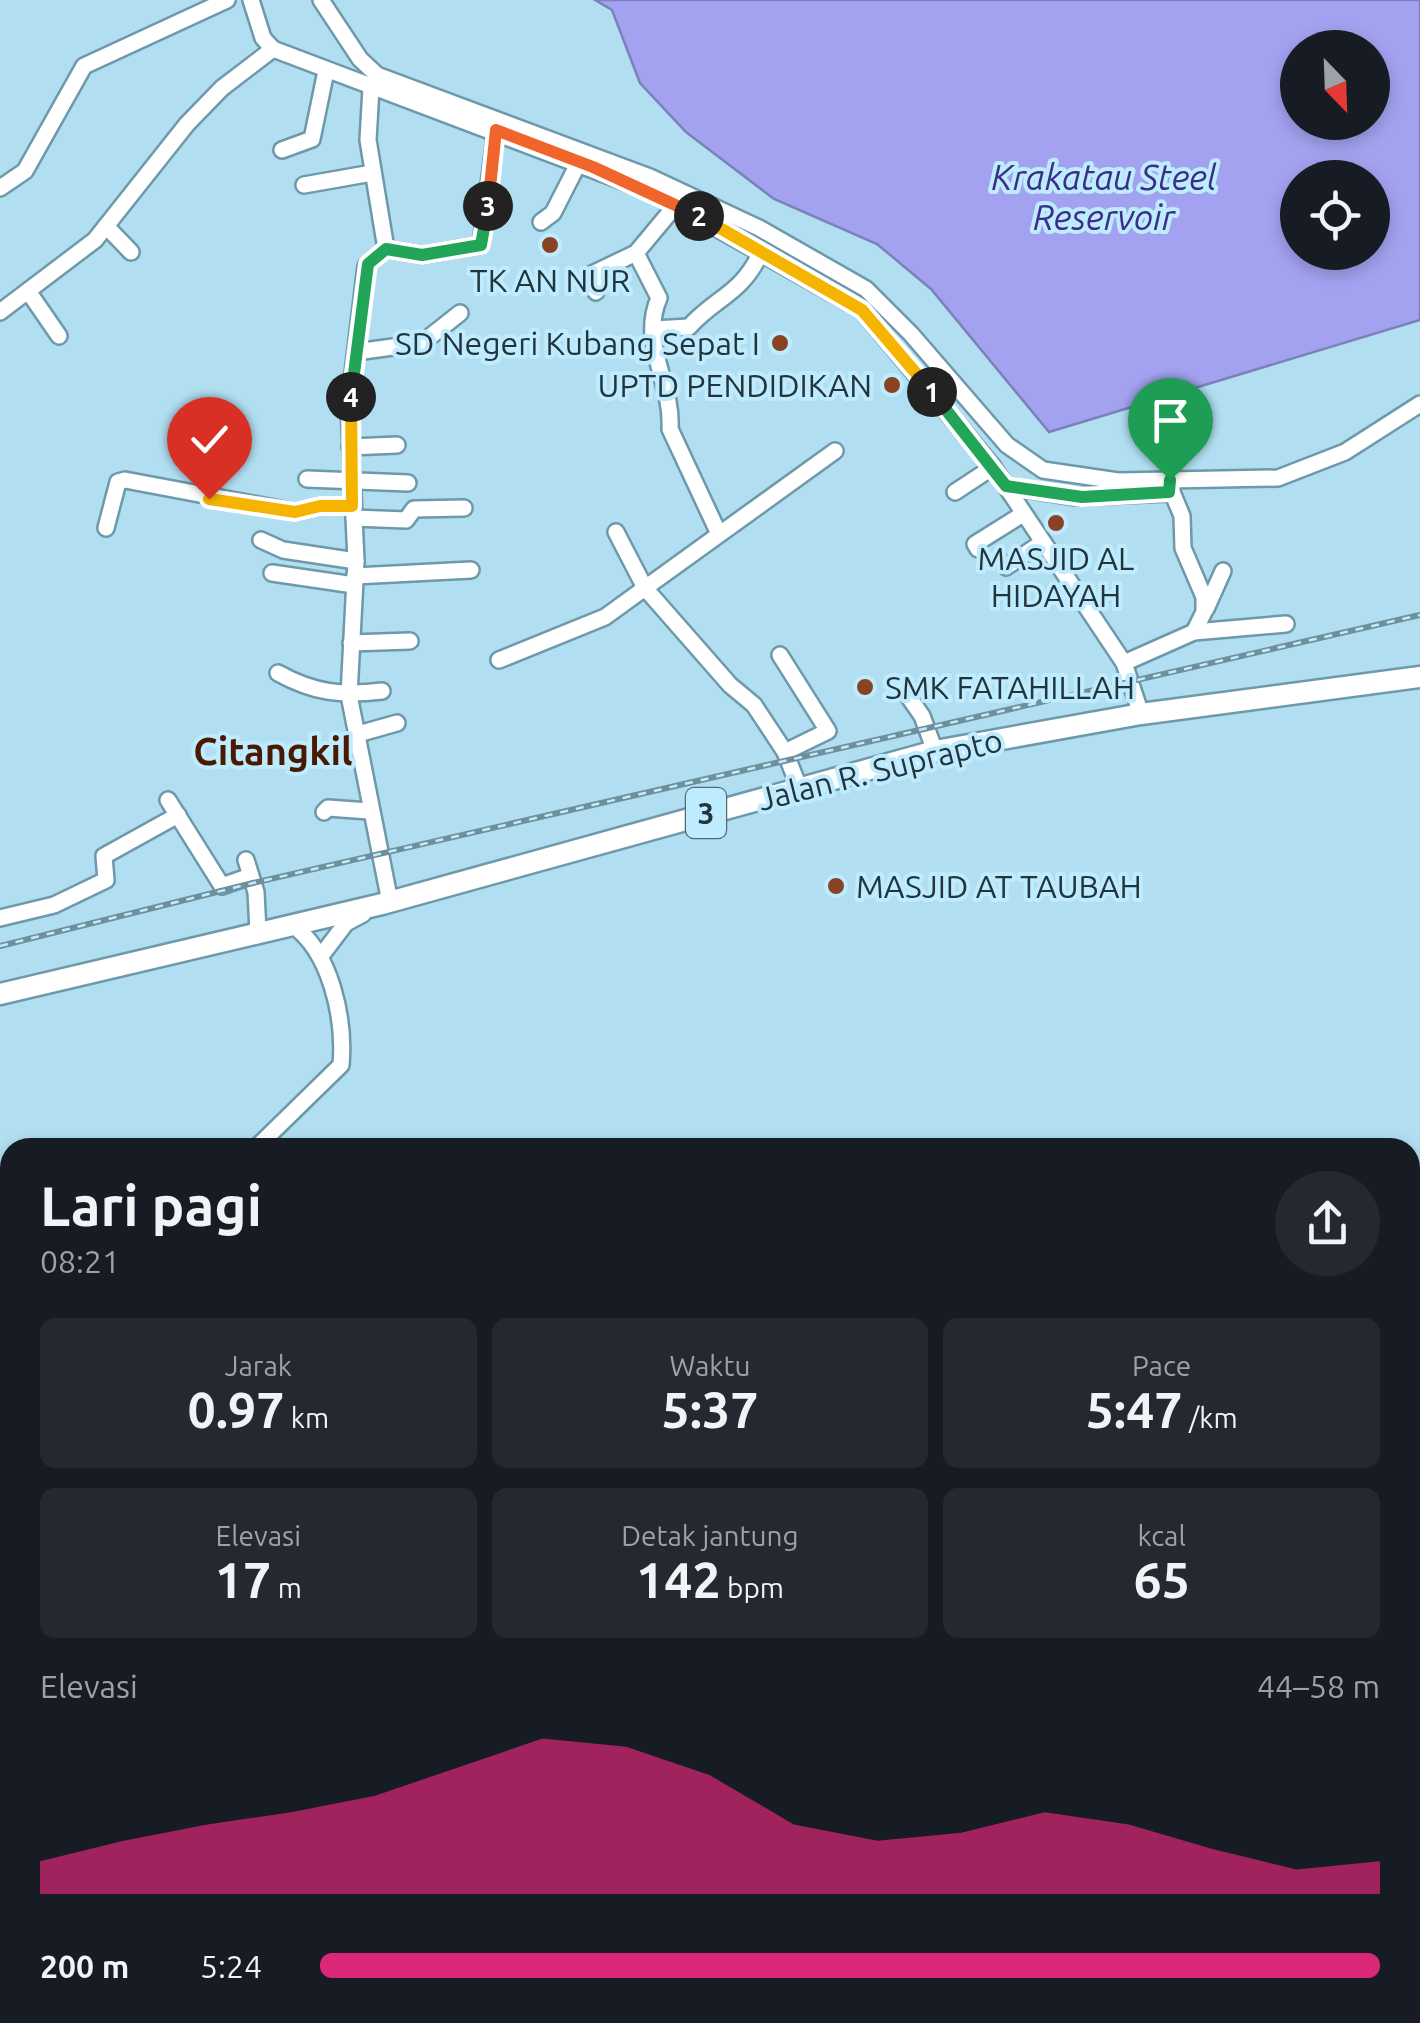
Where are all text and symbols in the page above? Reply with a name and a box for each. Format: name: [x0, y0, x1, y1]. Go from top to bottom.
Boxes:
north arrow: [1280, 30, 1390, 140]
map controls: [1280, 30, 1390, 270]
water label: Krakatau Steel Reservoir: [991, 157, 1217, 237]
button: locate: [1280, 160, 1390, 270]
pin: 3: [463, 181, 513, 231]
text: 3: [480, 190, 496, 221]
pin: 2: [674, 191, 724, 241]
text: 2: [691, 200, 707, 231]
marker: TK AN NUR: [539, 234, 561, 256]
place label: TK AN NUR: [470, 262, 630, 298]
place label: SD Negeri Kubang Sepat I: [395, 325, 760, 361]
marker: SD Negeri Kubang Sepat I: [769, 332, 791, 354]
place label: UPTD PENDIDIKAN: [598, 367, 872, 403]
pin: 1: [907, 367, 957, 417]
pin: 4: [326, 372, 376, 422]
marker: UPTD PENDIDIKAN: [881, 374, 903, 396]
text: 1: [924, 376, 940, 407]
pin: [1128, 378, 1213, 481]
text: 4: [343, 381, 359, 412]
icon: arrive: [1143, 393, 1198, 448]
pin: [167, 397, 252, 500]
icon: check: [182, 412, 237, 467]
marker: MASJID AL HIDAYAH: [1045, 512, 1067, 534]
place label: MASJID AL HIDAYAH: [978, 540, 1134, 613]
place label: SMK FATAHILLAH: [885, 669, 1135, 705]
marker: SMK FATAHILLAH: [854, 676, 876, 698]
street label: Jalan R. Suprapto: [754, 721, 1006, 817]
district label: Citangkil: [193, 730, 353, 772]
road number: 3: [686, 788, 726, 838]
place label: MASJID AT TAUBAH: [856, 868, 1142, 904]
marker: MASJID AT TAUBAH: [825, 875, 847, 897]
button: share: [1275, 1171, 1380, 1276]
text: Lari pagi: [40, 1175, 262, 1236]
text: 08:21: [40, 1243, 120, 1279]
text: Jarak: [225, 1350, 292, 1381]
text: Waktu: [670, 1350, 750, 1381]
text: Pace: [1132, 1350, 1191, 1381]
text: 0.97: [188, 1381, 284, 1437]
text: 5:37: [662, 1381, 758, 1437]
text: 5:47: [1086, 1381, 1183, 1437]
text: km: [284, 1402, 329, 1433]
text: /km: [1183, 1402, 1238, 1433]
text: Elevasi: [216, 1520, 301, 1551]
text: Detak jantung: [621, 1520, 799, 1551]
text: kcal: [1137, 1520, 1186, 1551]
text: 17: [215, 1551, 271, 1607]
text: 142: [636, 1551, 721, 1607]
text: 65: [1133, 1551, 1190, 1607]
text: m: [271, 1572, 302, 1603]
text: bpm: [721, 1572, 784, 1603]
text: Elevasi: [40, 1668, 138, 1704]
text: 44–58 m: [1257, 1668, 1380, 1704]
text: 200 m: [40, 1948, 129, 1984]
text: 5:24: [200, 1948, 262, 1984]

